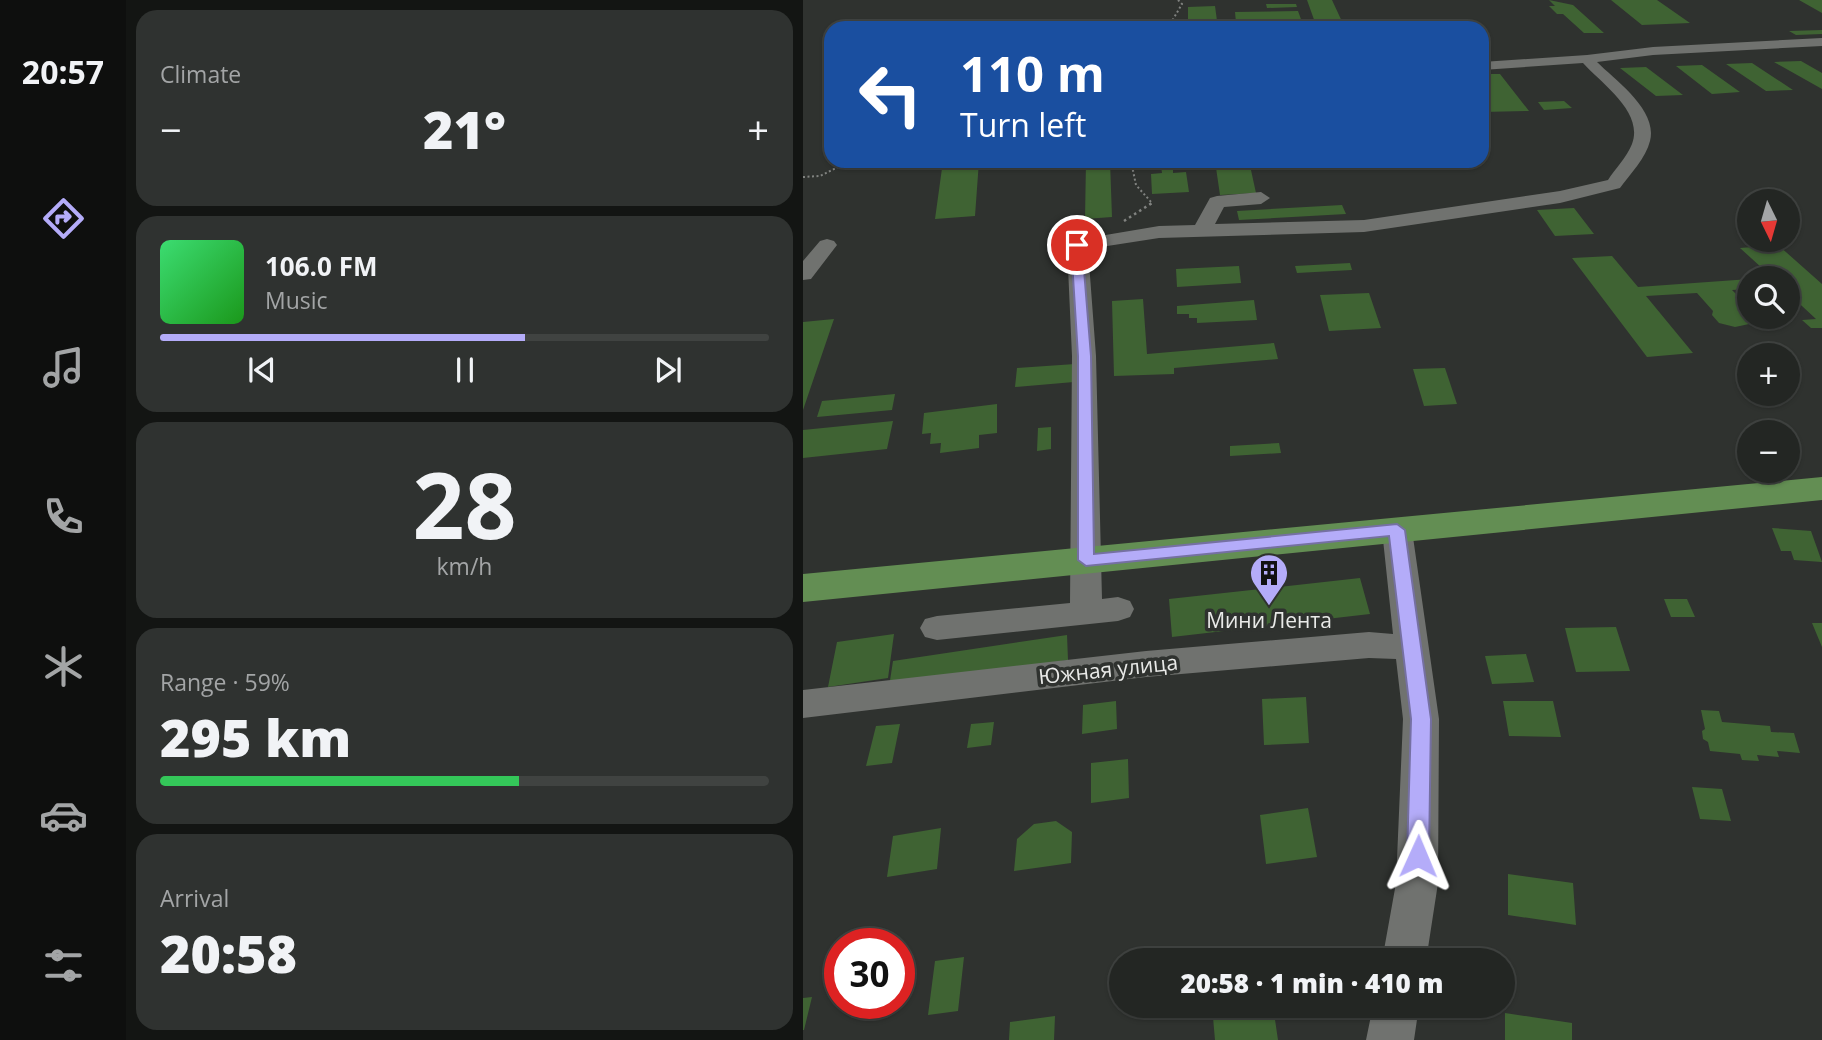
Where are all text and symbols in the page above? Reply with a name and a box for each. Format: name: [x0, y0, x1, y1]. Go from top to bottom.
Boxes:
text: 110 m: [960, 40, 1105, 106]
icon: left: [845, 49, 936, 140]
text: 20:57: [22, 50, 104, 93]
text: Climate: [160, 58, 241, 90]
text: 21°: [423, 93, 506, 164]
text: −: [160, 103, 182, 155]
text: +: [747, 103, 769, 155]
text: Turn left: [960, 103, 1086, 146]
north arrow: [1737, 189, 1801, 252]
map controls: [1737, 189, 1800, 483]
icon: directions: [39, 194, 88, 243]
pin: [1047, 215, 1107, 275]
icon: arrive: [1058, 226, 1096, 264]
text: 106.0 FM: [265, 248, 377, 284]
button: search: [1737, 266, 1800, 329]
text: Music: [265, 284, 328, 316]
icon: music: [39, 343, 88, 392]
button: +: [1737, 343, 1800, 406]
icon: previous: [243, 351, 281, 389]
icon: pause: [446, 351, 484, 389]
icon: next: [649, 351, 687, 389]
button: −: [1737, 420, 1800, 483]
text: 28: [412, 442, 517, 566]
icon: phone: [39, 492, 88, 541]
text: km/h: [437, 550, 492, 582]
building icon: Мини Лента: [1248, 552, 1290, 607]
place label: Мини Лента: [1206, 606, 1332, 634]
icon: climate: [39, 642, 88, 691]
street label: Южная улица: [1037, 648, 1179, 690]
text: Range · 59%: [160, 666, 290, 698]
text: 295 km: [160, 701, 351, 772]
icon: car: [39, 791, 88, 840]
position arrow: [1381, 819, 1455, 893]
text: Arrival: [160, 882, 229, 914]
text: 20:58: [160, 917, 297, 988]
speed limit sign: 30: [824, 928, 915, 1019]
icon: filters: [39, 941, 88, 990]
text: 20:58 · 1 min · 410 m: [1181, 965, 1443, 1001]

